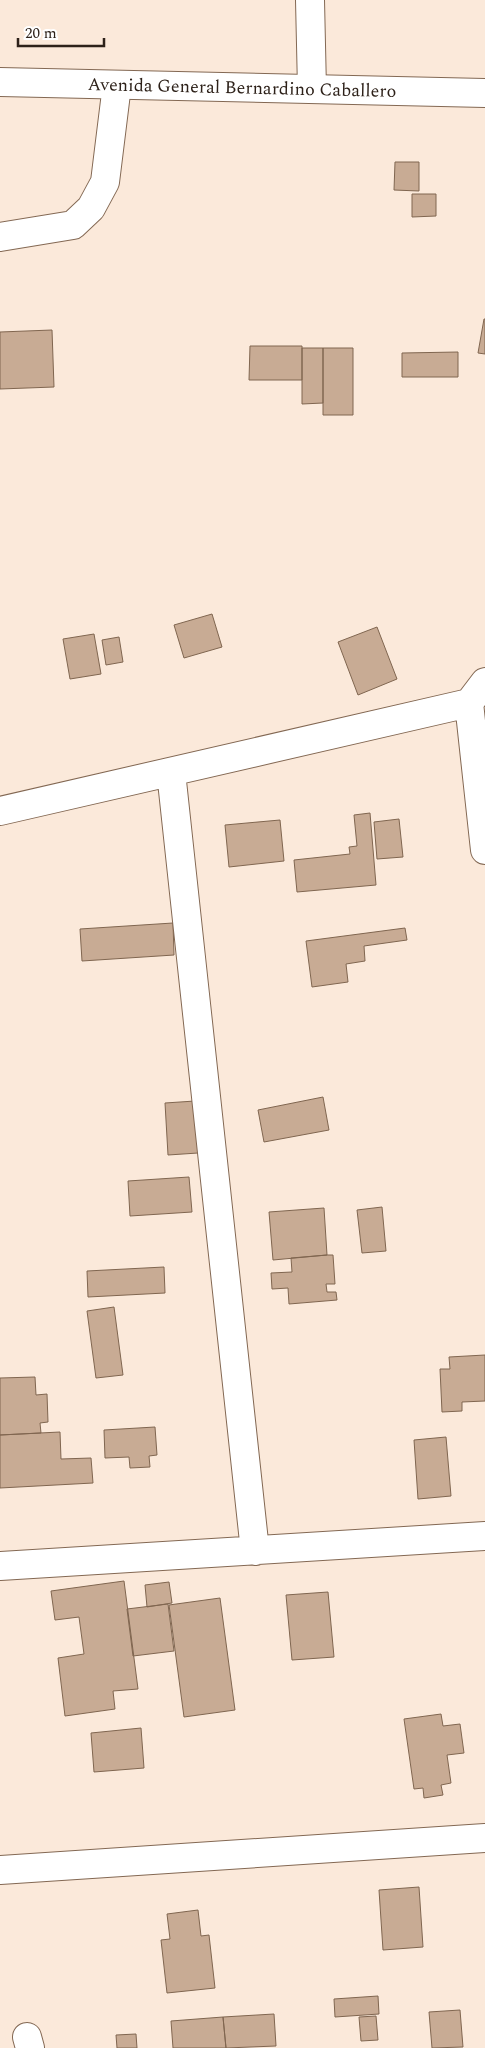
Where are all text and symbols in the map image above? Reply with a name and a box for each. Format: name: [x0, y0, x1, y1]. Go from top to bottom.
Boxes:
scale bar: [18, 15, 104, 47]
text: 20 m: [25, 22, 57, 45]
street label: Avenida General Bernardino Caballero: [87, 70, 397, 104]

